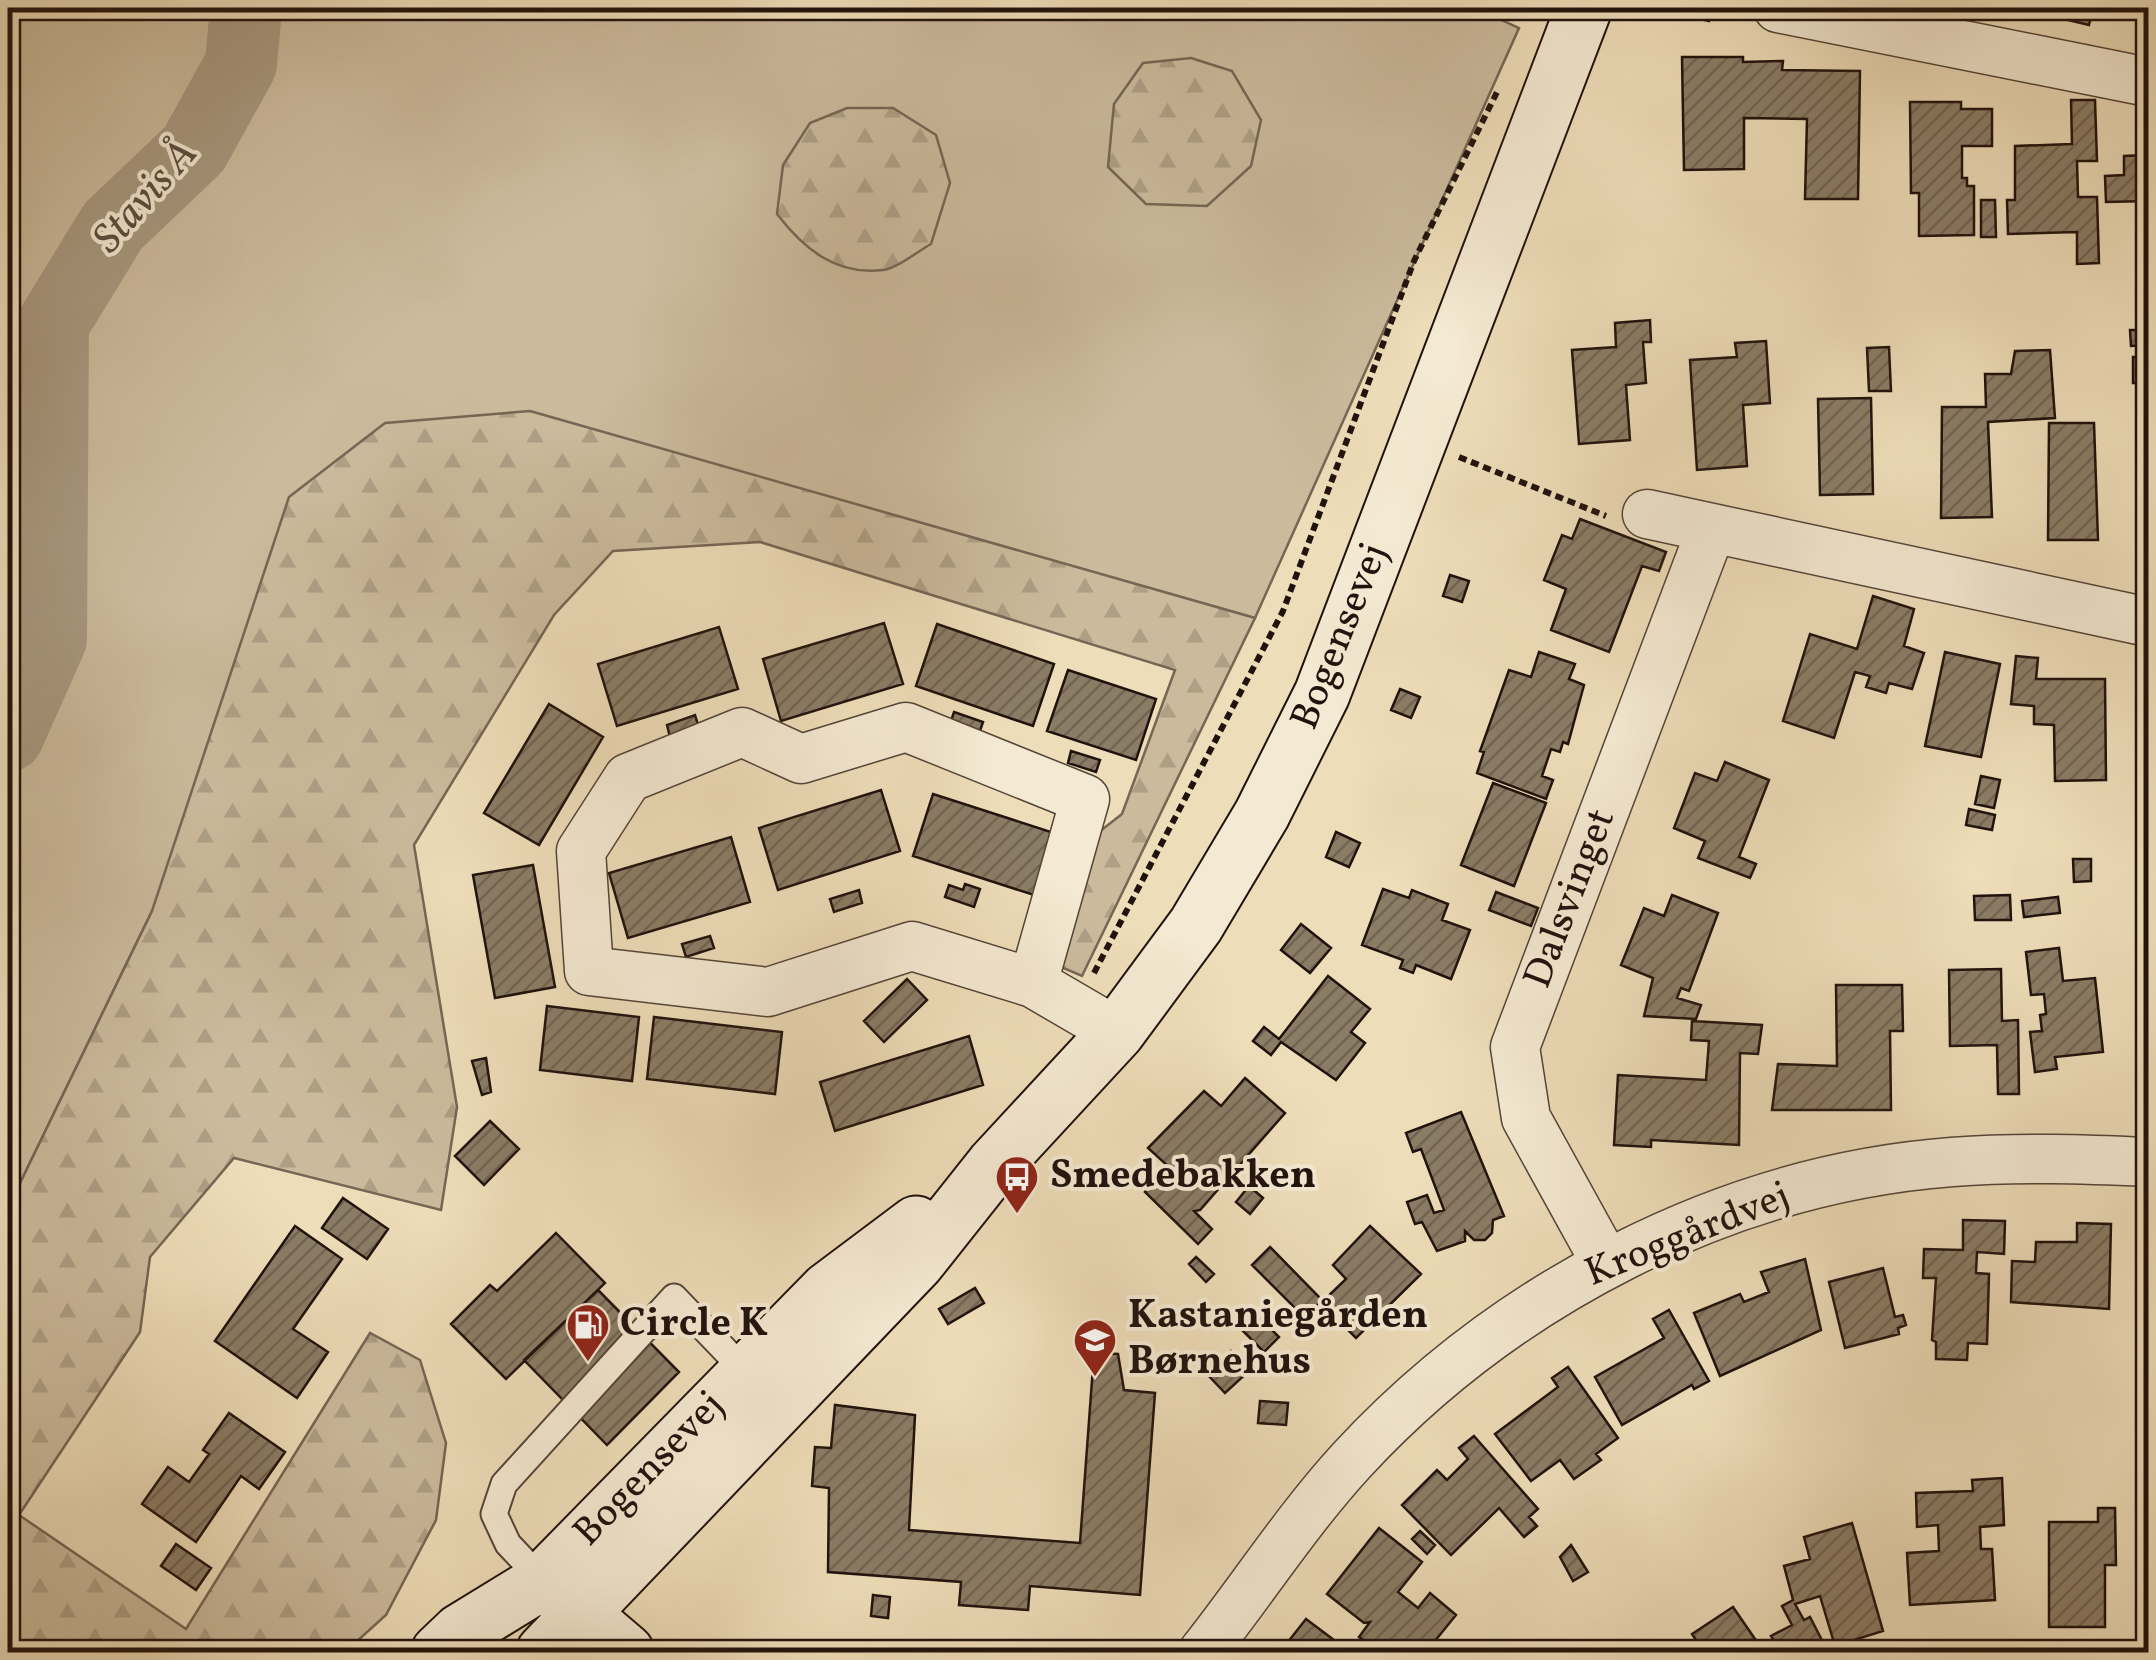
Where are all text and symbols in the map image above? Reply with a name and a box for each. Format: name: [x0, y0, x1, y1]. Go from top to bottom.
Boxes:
water label: Stavis Å: [81, 127, 213, 267]
street label: Bogensevej: [1278, 536, 1404, 738]
street label: Dalsvinget: [1511, 801, 1631, 997]
place label: Smedebakken: [1050, 1149, 1316, 1205]
bus stop icon: Smedebakken: [994, 1154, 1040, 1215]
street label: Kroggårdvej: [1577, 1170, 1799, 1302]
place label: Kastaniegården Børnehus: [1128, 1289, 1428, 1391]
place label: Circle K: [620, 1297, 768, 1353]
fuel station icon: Circle K: [565, 1302, 611, 1363]
school or university icon: Kastaniegården Børnehus: [1072, 1317, 1118, 1378]
street label: Bogensevej: [562, 1380, 738, 1560]

